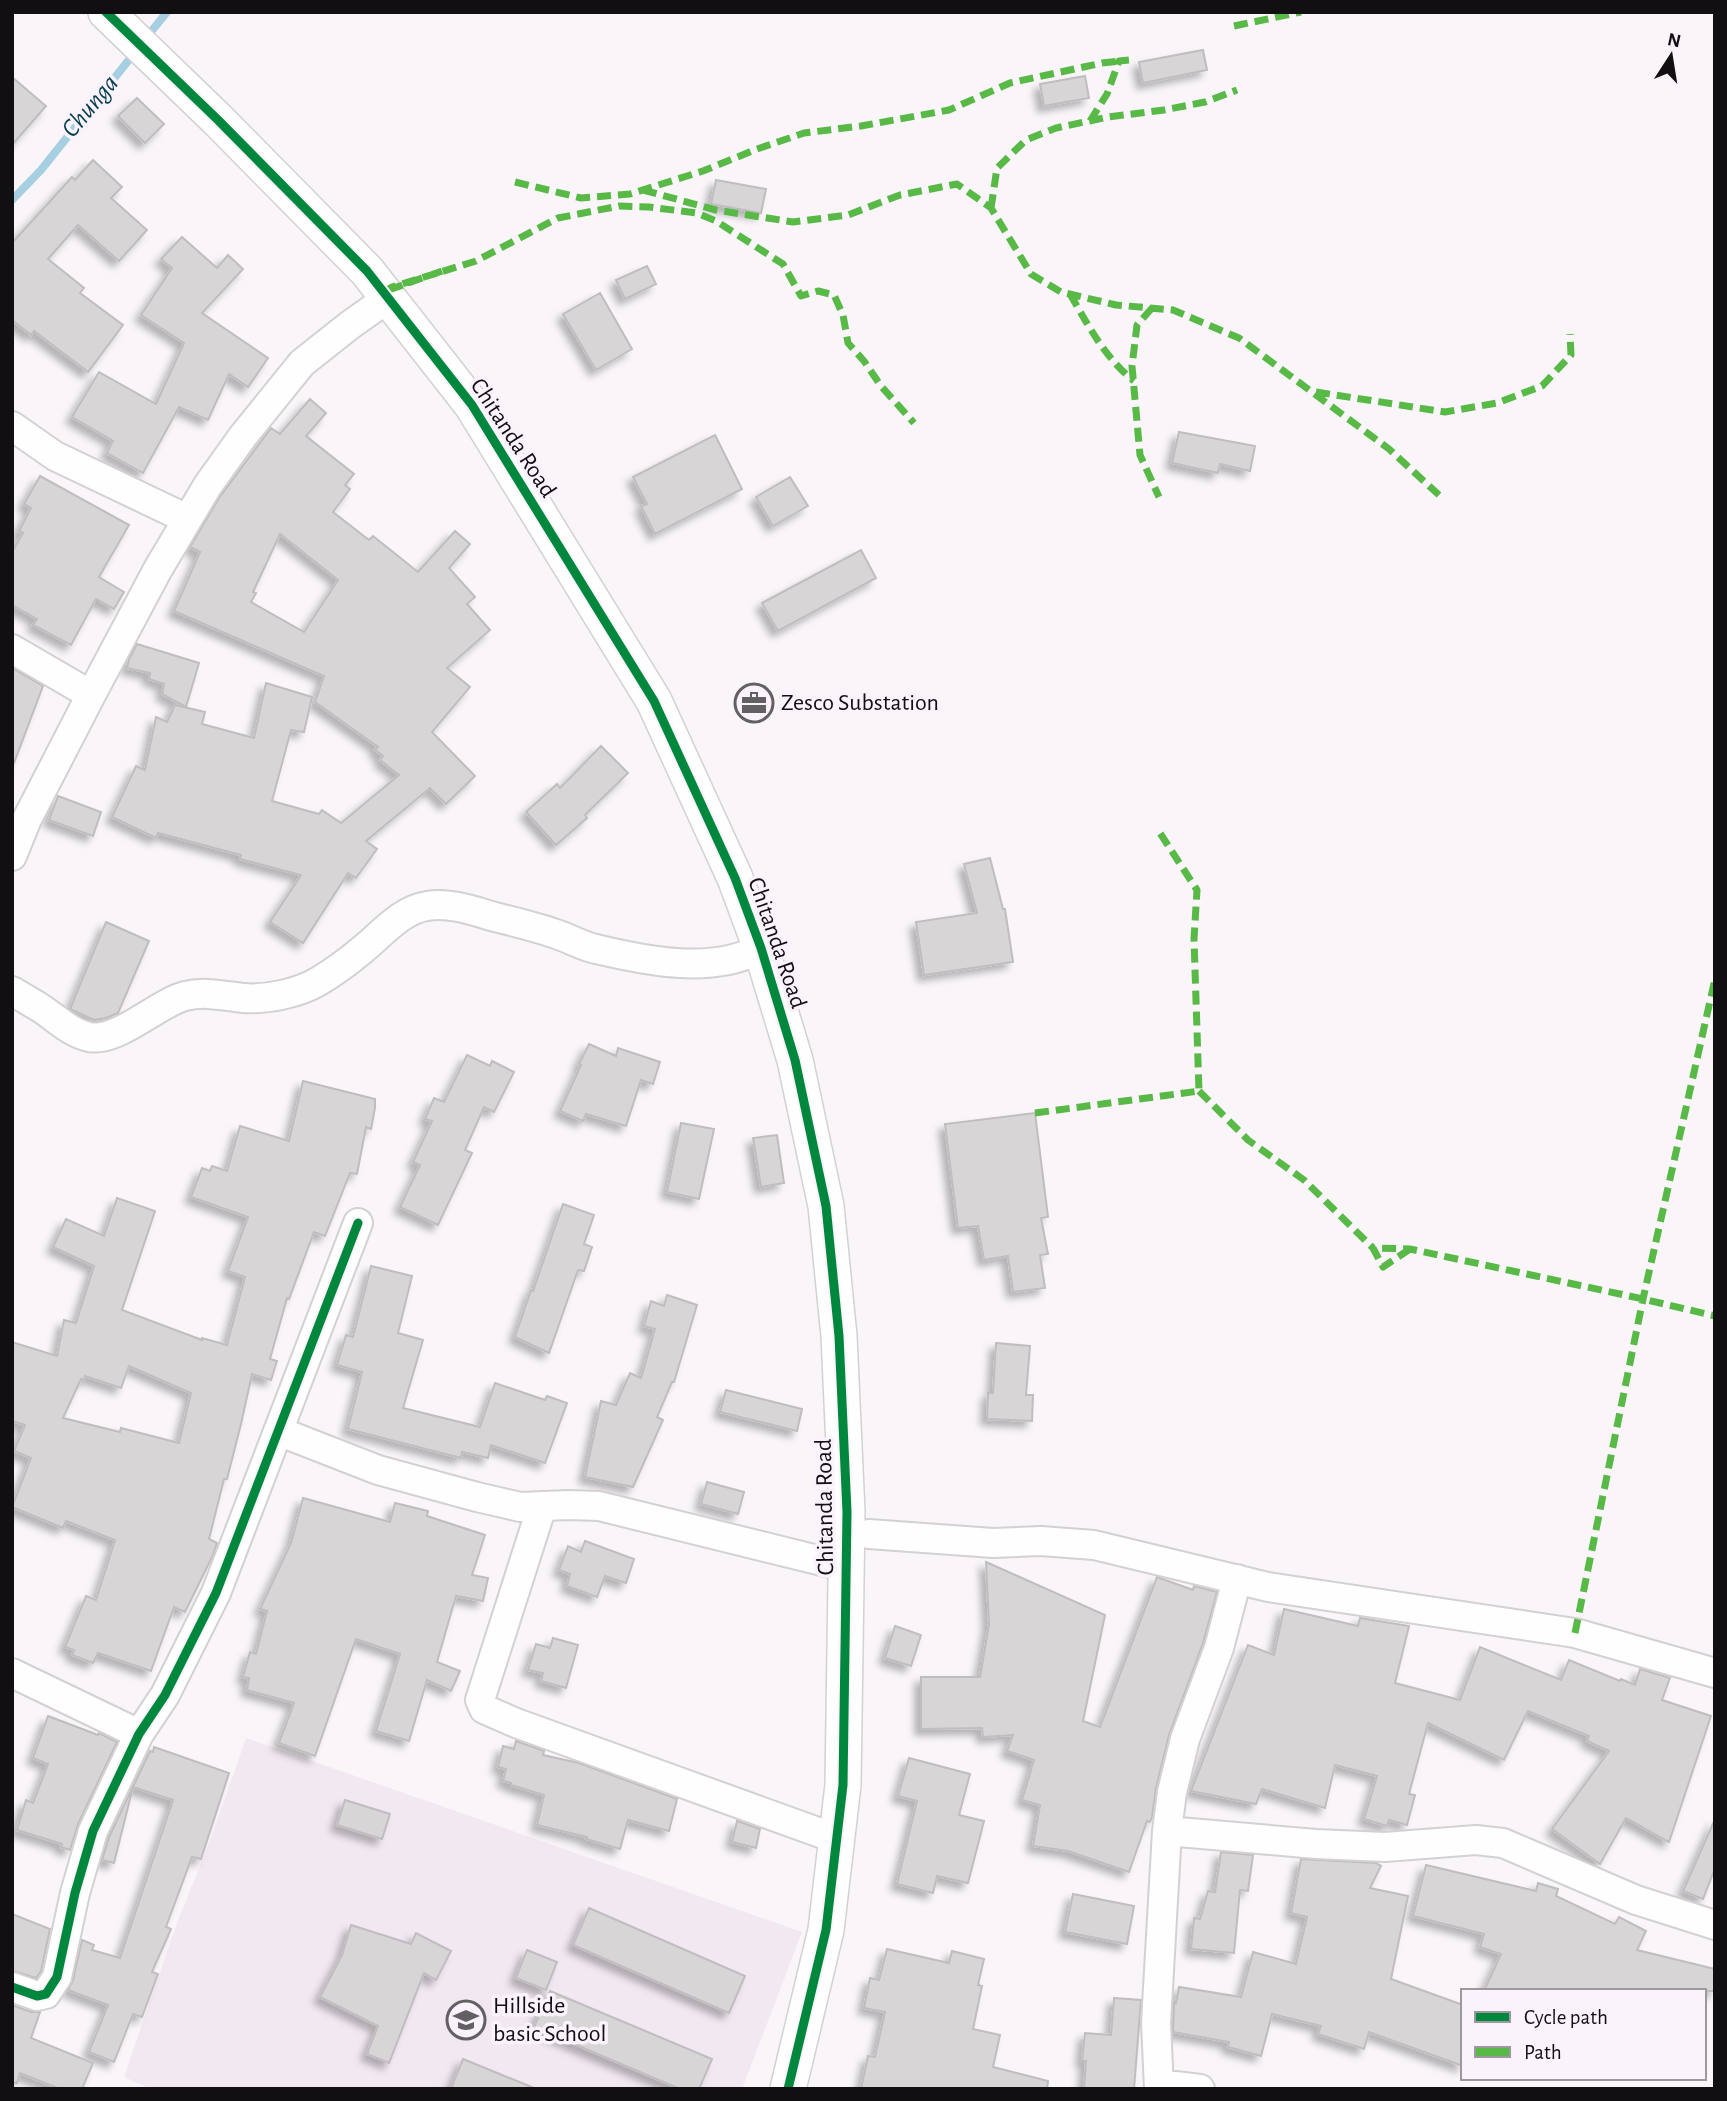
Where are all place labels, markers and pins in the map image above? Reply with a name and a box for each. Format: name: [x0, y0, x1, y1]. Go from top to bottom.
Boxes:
office icon: Zesco Substation: [733, 682, 775, 724]
place label: Zesco Substation: [781, 691, 939, 715]
place label: Hillside basic School: [493, 1994, 606, 2046]
school or university icon: Hillside basic School: [445, 1999, 487, 2041]

